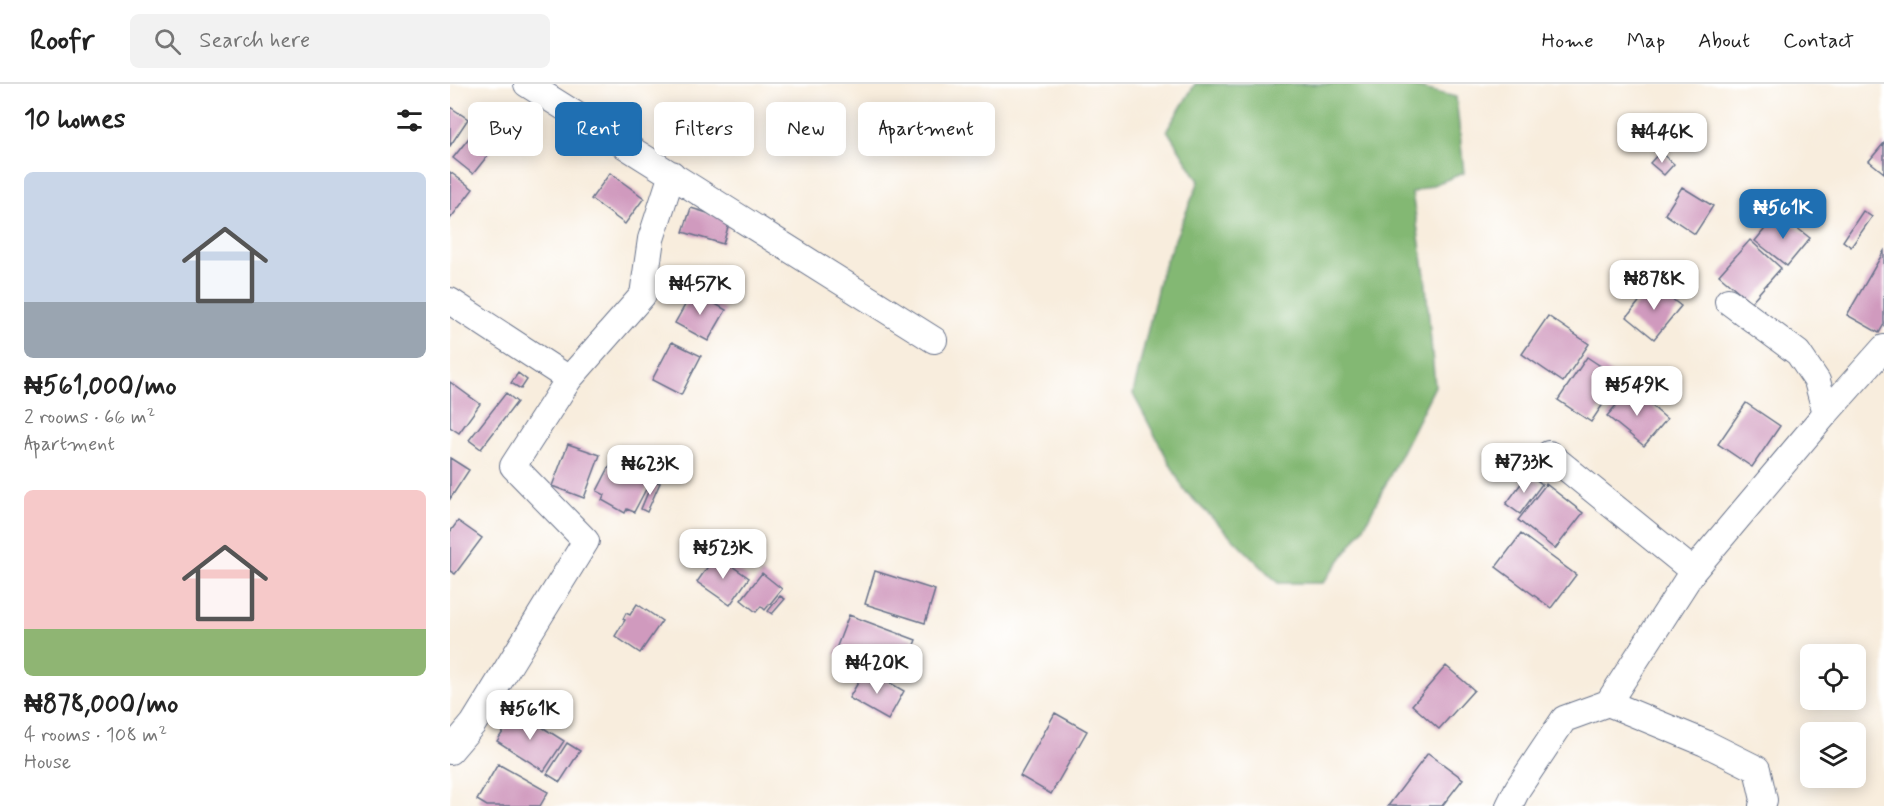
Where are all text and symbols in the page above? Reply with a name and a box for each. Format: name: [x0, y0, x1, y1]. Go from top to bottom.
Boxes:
search box: [130, 14, 550, 68]
text: Roofr: [30, 23, 94, 60]
icon: search: [151, 25, 184, 58]
text: Search here: [199, 27, 310, 55]
text: Home: [1542, 27, 1594, 55]
text: Map: [1627, 27, 1665, 55]
text: About: [1698, 27, 1750, 55]
text: Contact: [1783, 27, 1854, 55]
chip: Buy: [468, 102, 543, 156]
chip: Rent: [555, 102, 642, 156]
chip: Filters: [654, 102, 754, 156]
chip: New: [766, 102, 846, 156]
chip: Apartment: [858, 102, 995, 156]
text: 10 homes: [24, 103, 125, 137]
icon: filters: [393, 104, 426, 137]
pin: ₦446K: [1620, 113, 1704, 164]
text: ₦446K: [1631, 119, 1693, 146]
pin: ₦561K: [1741, 189, 1825, 240]
text: ₦561K: [1753, 195, 1813, 222]
icon: home: [171, 211, 279, 319]
pin: ₦878K: [1612, 260, 1696, 311]
pin: ₦457K: [658, 265, 742, 316]
text: ₦878K: [1624, 266, 1684, 293]
text: ₦457K: [669, 271, 731, 298]
pin: ₦549K: [1595, 366, 1679, 417]
text: ₦561,000/mo: [24, 370, 177, 404]
text: ₦549K: [1605, 372, 1669, 399]
text: 2 rooms · 66 m²: [24, 404, 155, 431]
text: Apartment: [24, 431, 115, 458]
pin: ₦733K: [1482, 443, 1566, 494]
pin: ₦623K: [608, 445, 692, 496]
text: ₦733K: [1495, 449, 1553, 476]
text: ₦623K: [621, 451, 679, 478]
icon: home: [171, 529, 279, 637]
pin: ₦523K: [681, 529, 765, 580]
text: ₦523K: [693, 535, 753, 562]
pin: ₦420K: [835, 644, 919, 695]
map controls: [1800, 644, 1866, 788]
button: locate: [1800, 644, 1866, 710]
text: ₦420K: [846, 650, 908, 677]
text: ₦878,000/mo: [24, 688, 178, 722]
pin: ₦561K: [488, 690, 572, 741]
text: ₦561K: [500, 696, 560, 723]
text: 4 rooms · 108 m²: [24, 722, 167, 749]
button: layers: [1800, 722, 1866, 788]
text: House: [24, 749, 71, 776]

